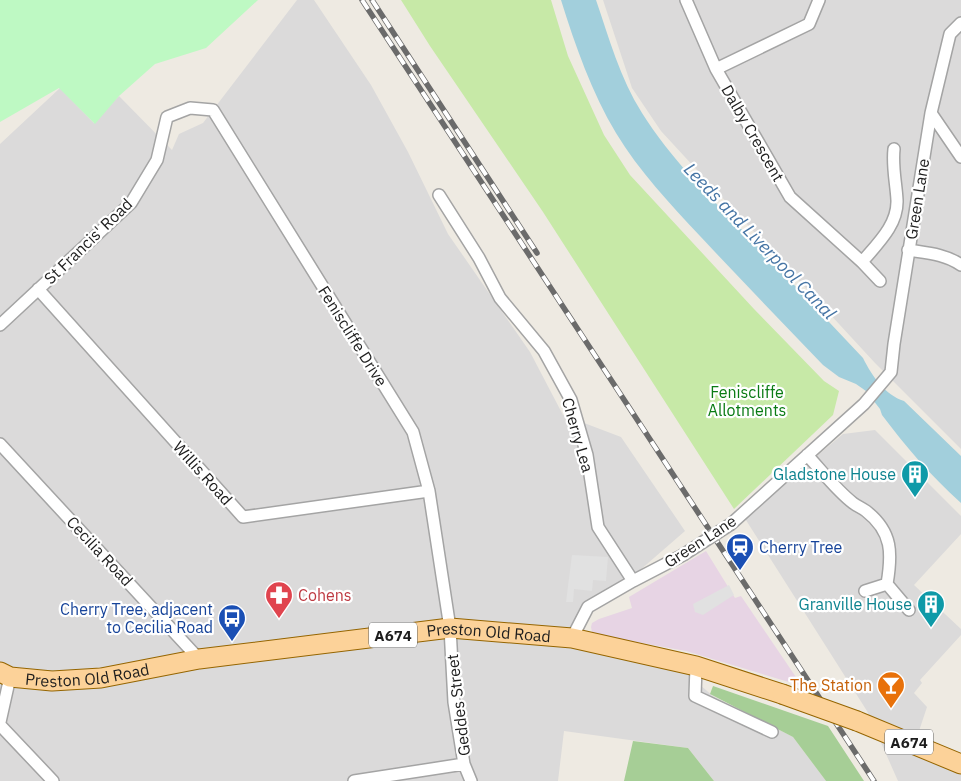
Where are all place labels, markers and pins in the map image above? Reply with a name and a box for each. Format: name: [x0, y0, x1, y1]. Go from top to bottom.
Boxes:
building icon: Gladstone House: [900, 459, 930, 498]
place label: Gladstone House: [773, 464, 896, 484]
station icon: Cherry Tree: [725, 532, 755, 571]
place label: Cherry Tree: [759, 537, 842, 557]
pharmacy icon: Cohens: [264, 580, 294, 619]
place label: Cohens: [298, 585, 352, 605]
building icon: Granville House: [916, 589, 946, 628]
place label: Granville House: [799, 594, 912, 614]
place label: Cherry Tree, adjacent to Cecilia Road: [60, 599, 213, 637]
bus stop icon: Cherry Tree, adjacent to Cecilia Road: [217, 603, 247, 642]
bar icon: The Station: [876, 670, 906, 709]
place label: The Station: [790, 675, 872, 695]

